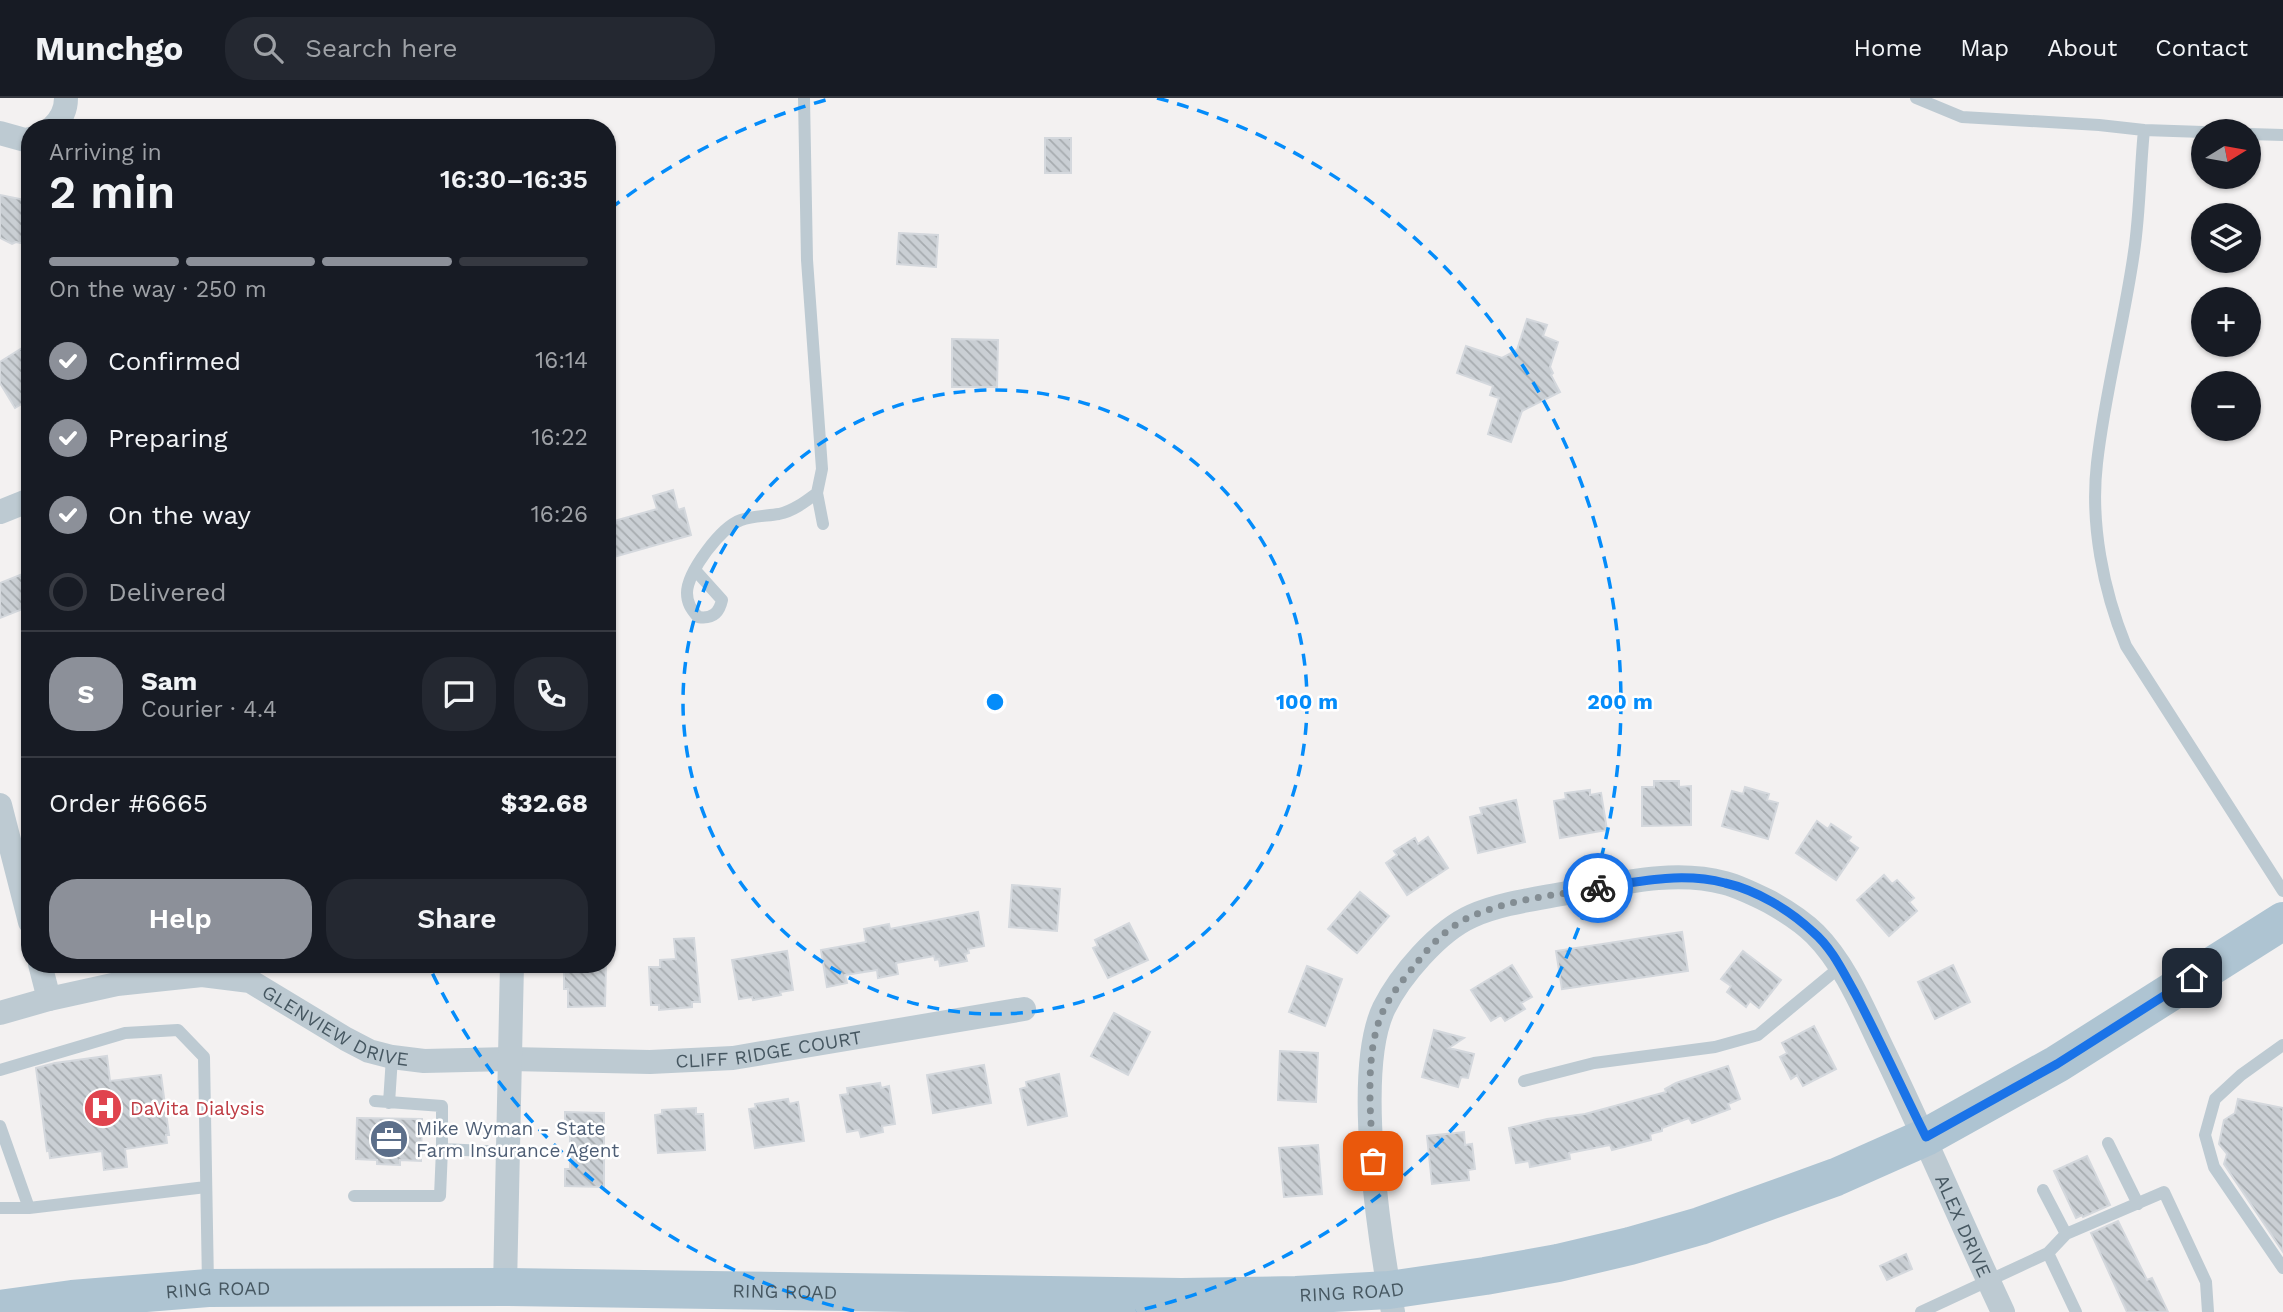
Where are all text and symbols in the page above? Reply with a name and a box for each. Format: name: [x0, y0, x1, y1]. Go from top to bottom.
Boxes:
search box: [225, 17, 715, 80]
text: Munchgo: [35, 29, 183, 68]
icon: search: [249, 29, 287, 67]
text: Search here: [305, 33, 458, 63]
text: Home: [1854, 34, 1922, 62]
text: Map: [1960, 34, 2009, 62]
text: About: [2047, 34, 2117, 62]
text: Contact: [2155, 34, 2248, 62]
north arrow: [2191, 119, 2261, 189]
map controls: [2191, 119, 2261, 441]
text: Arriving in: [49, 139, 162, 166]
text: 16:30–16:35: [440, 164, 588, 194]
text: 2 min: [49, 165, 175, 219]
button: layers: [2191, 203, 2261, 273]
text: On the way · 250 m: [49, 276, 267, 303]
button: +: [2191, 287, 2261, 357]
icon: check: [49, 342, 87, 380]
text: Confirmed: [108, 346, 241, 376]
text: 16:14: [535, 347, 588, 374]
button: −: [2191, 371, 2261, 441]
icon: check: [49, 419, 87, 457]
text: Preparing: [108, 423, 228, 453]
text: 16:22: [531, 424, 588, 451]
icon: check: [49, 496, 87, 534]
text: On the way: [108, 500, 251, 530]
text: 16:26: [531, 501, 588, 528]
text: Delivered: [108, 577, 227, 607]
button: chat: [422, 657, 496, 731]
button: phone: [514, 657, 588, 731]
text: Sam: [141, 666, 197, 696]
text: S: [78, 679, 94, 709]
text: 100 m: [1276, 689, 1338, 714]
text: 200 m: [1587, 689, 1653, 714]
centre of rings: [983, 690, 1007, 714]
text: Courier · 4.4: [141, 696, 277, 723]
text: Order #6665: [49, 788, 208, 818]
text: $32.68: [501, 788, 588, 818]
courier: [1563, 853, 1633, 923]
icon: bike: [1579, 869, 1617, 907]
button: Help: [49, 879, 312, 959]
button: Share: [326, 879, 588, 959]
pin: [2162, 948, 2222, 1008]
icon: home: [2173, 959, 2211, 997]
street label: GLENVIEW DRIVE: [258, 980, 410, 1071]
street label: CLIFF RIDGE COURT: [675, 1026, 864, 1073]
hospital icon: DaVita Dialysis: [82, 1087, 124, 1129]
place label: DaVita Dialysis: [130, 1097, 265, 1120]
place label: Mike Wyman - State Farm Insurance Agent: [416, 1117, 619, 1162]
office icon: Mike Wyman - State Farm Insurance Agent: [368, 1118, 410, 1160]
pin: [1343, 1131, 1403, 1191]
icon: bag: [1354, 1142, 1392, 1180]
street label: ALEX DRIVE: [1930, 1171, 1996, 1281]
street label: RING ROAD: [165, 1277, 270, 1303]
street label: RING ROAD: [1299, 1277, 1406, 1307]
street label: RING ROAD: [732, 1279, 838, 1304]

